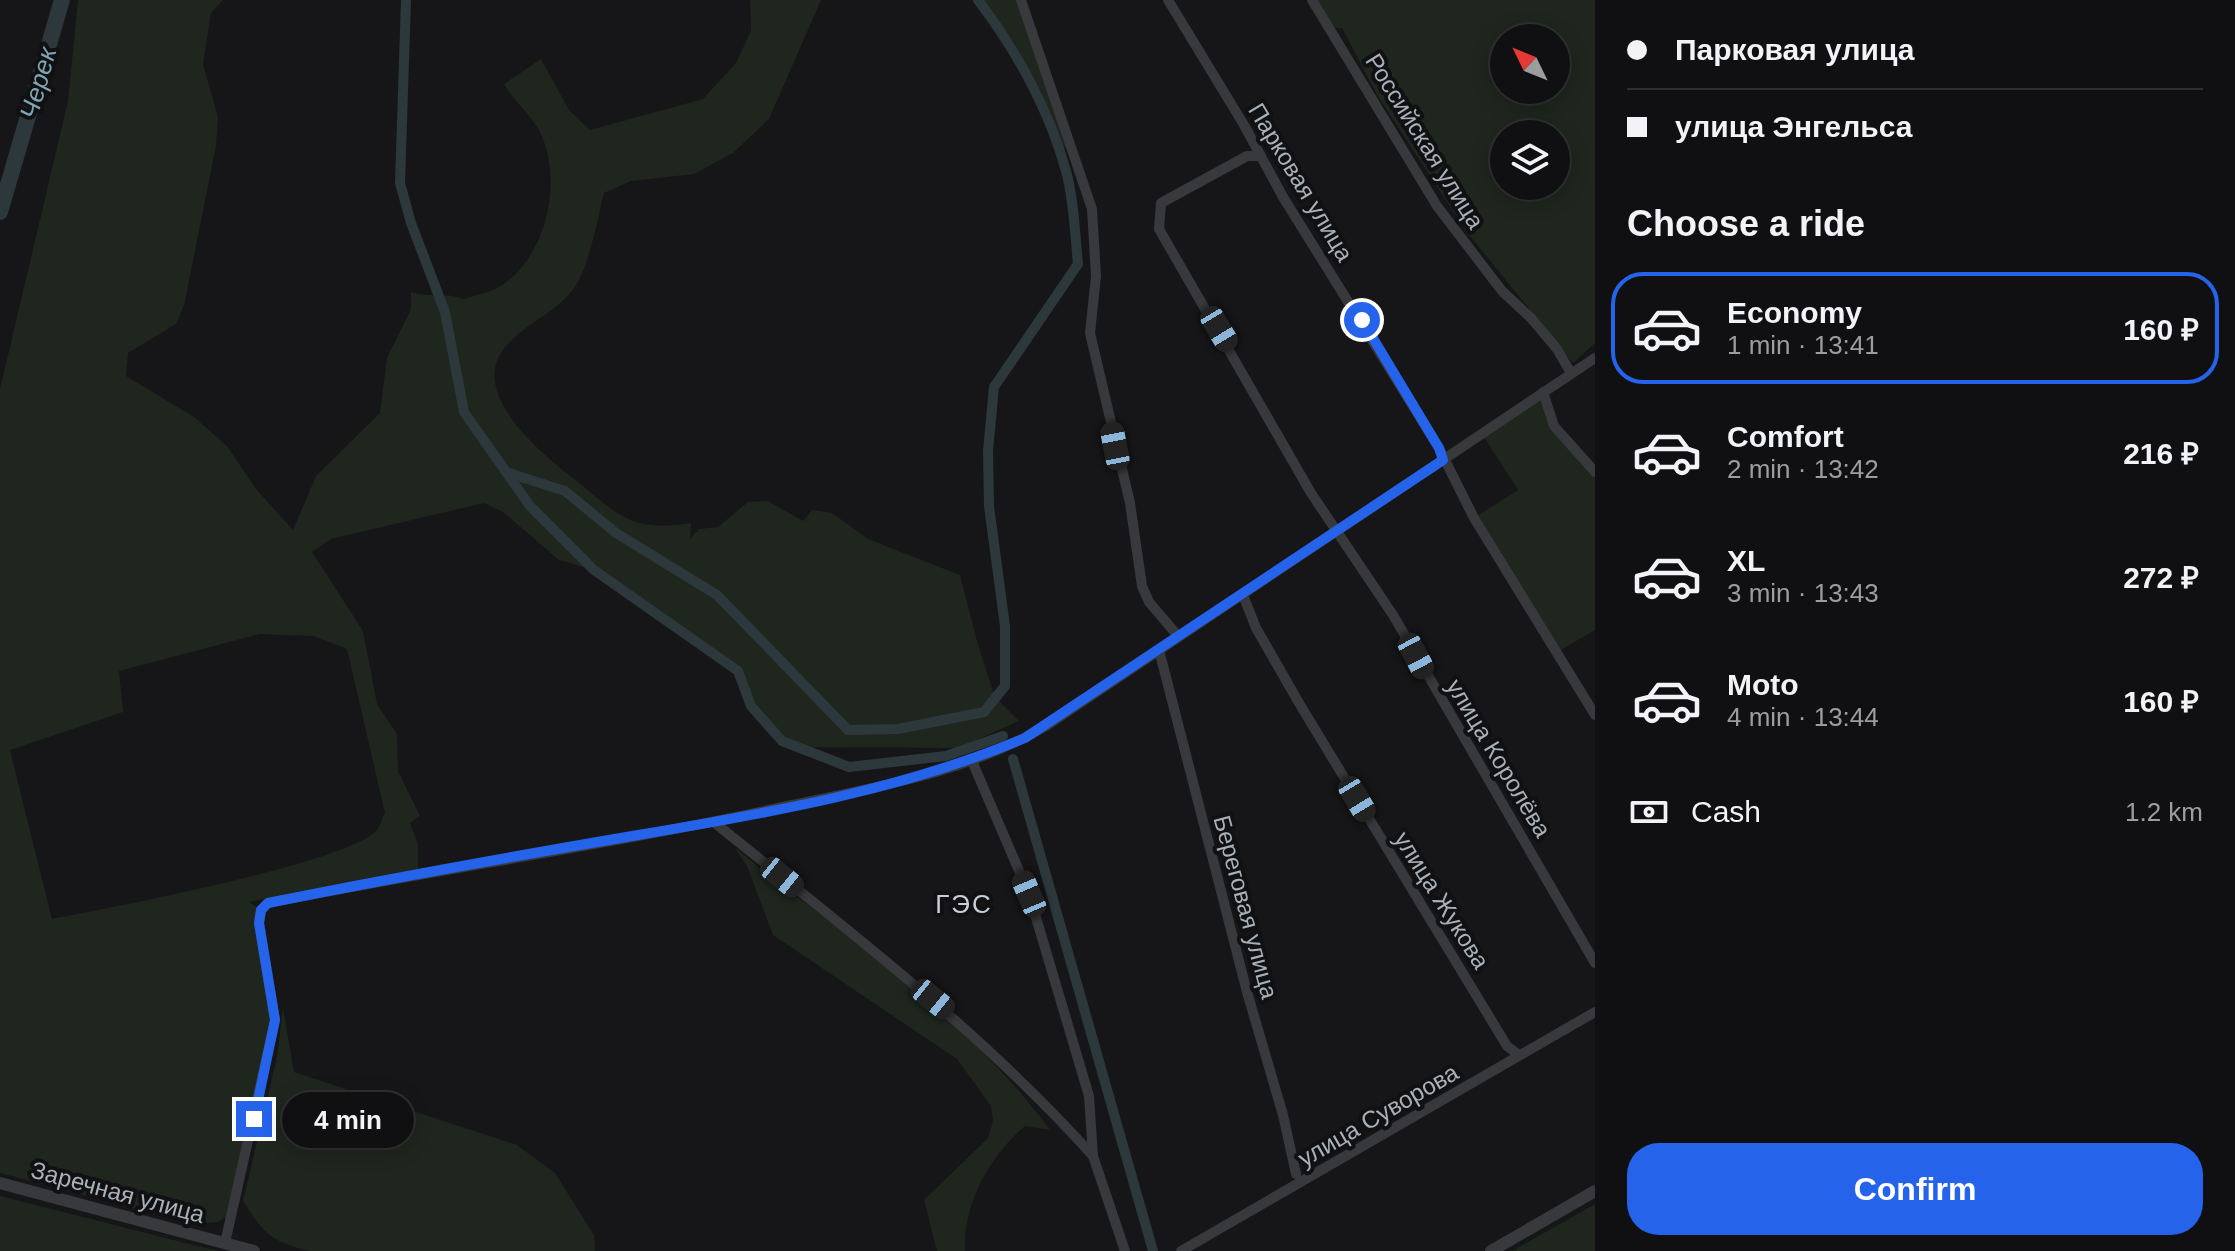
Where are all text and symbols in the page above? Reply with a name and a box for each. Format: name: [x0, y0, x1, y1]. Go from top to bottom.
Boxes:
north arrow: [1490, 24, 1570, 104]
map controls: [1490, 24, 1570, 200]
text: Парковая улица: [1675, 33, 1914, 66]
water label: Черек: [13, 42, 63, 122]
street label: Российская улица: [1360, 49, 1490, 234]
street label: Парковая улица: [1243, 98, 1359, 266]
text: улица Энгельса: [1675, 110, 1913, 143]
button: layers: [1490, 120, 1570, 200]
text: Choose a ride: [1627, 203, 1865, 244]
icon: car: [1631, 292, 1703, 364]
text: Economy: [1727, 296, 1862, 329]
car: [1196, 302, 1242, 356]
route start: [1344, 302, 1380, 338]
text: 160 ₽: [2123, 313, 2199, 346]
text: 1 min · 13:41: [1727, 330, 1879, 360]
icon: car: [1631, 416, 1703, 488]
car: [1099, 420, 1131, 472]
text: Comfort: [1727, 420, 1844, 453]
text: 216 ₽: [2123, 437, 2199, 470]
text: 2 min · 13:42: [1727, 454, 1879, 484]
icon: car: [1631, 540, 1703, 612]
text: XL: [1727, 544, 1765, 577]
text: 272 ₽: [2123, 561, 2199, 594]
text: 3 min · 13:43: [1727, 578, 1879, 608]
car: [1394, 629, 1438, 683]
icon: car: [1631, 664, 1703, 736]
text: Moto: [1727, 668, 1799, 701]
street label: улица Королёва: [1441, 674, 1557, 842]
text: 160 ₽: [2123, 685, 2199, 718]
text: 4 min · 13:44: [1727, 702, 1879, 732]
car: [1334, 772, 1380, 826]
icon: cash: [1627, 790, 1671, 834]
text: Cash: [1691, 795, 1761, 828]
text: 1.2 km: [2125, 797, 2203, 827]
street label: Береговая улица: [1209, 812, 1284, 1002]
street label: улица Жукова: [1389, 826, 1495, 974]
car: [756, 853, 808, 901]
car: [1009, 867, 1049, 921]
district label: ГЭС: [935, 889, 993, 919]
car: [907, 975, 959, 1023]
street label: улица Суворова: [1293, 1058, 1463, 1172]
callout: 4 min: [282, 1091, 414, 1147]
route end: [236, 1101, 272, 1137]
text: 4 min: [314, 1105, 382, 1135]
button: Confirm: [1627, 1143, 2203, 1235]
street label: Заречная улица: [28, 1156, 208, 1228]

